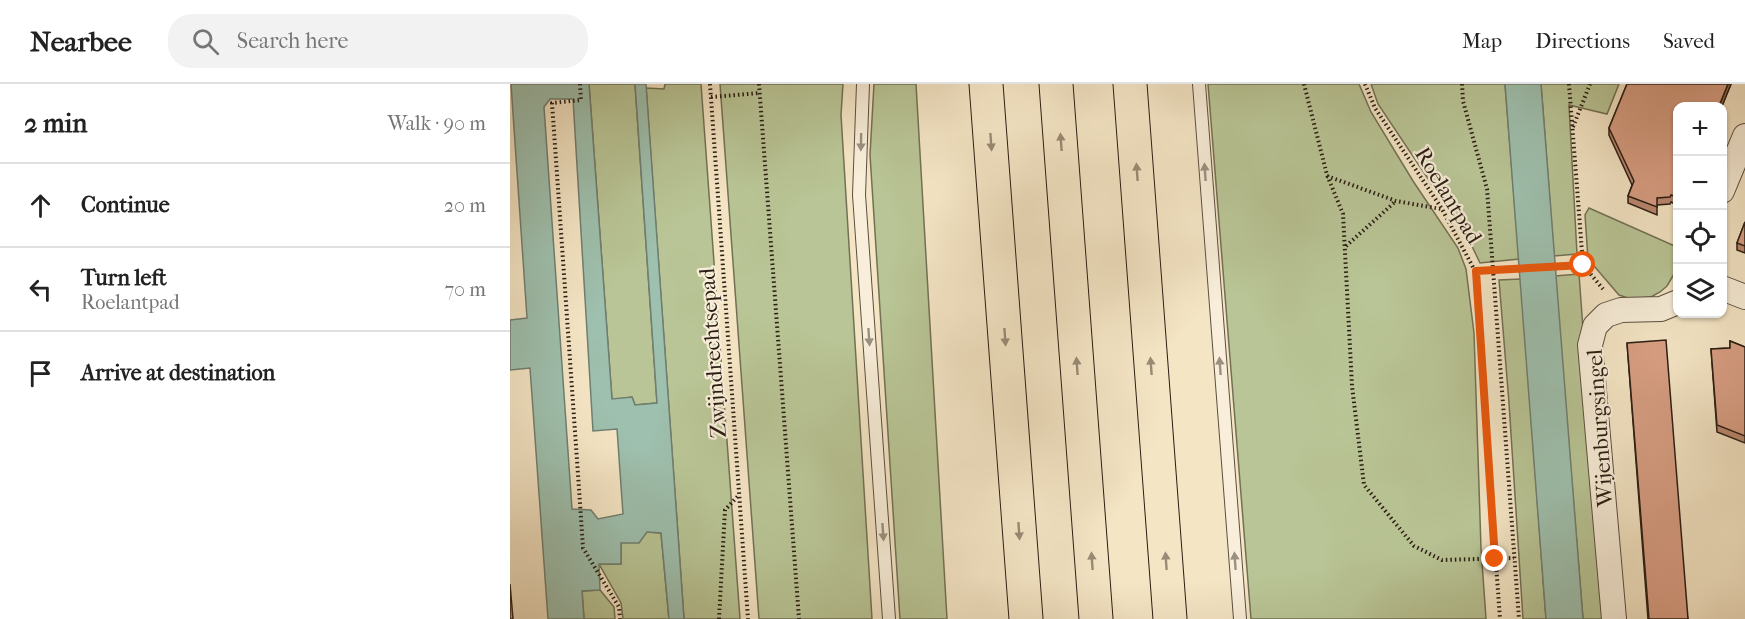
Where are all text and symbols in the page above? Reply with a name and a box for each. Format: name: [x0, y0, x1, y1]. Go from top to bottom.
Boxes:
search box: [168, 14, 588, 68]
text: Nearbee: [30, 25, 132, 58]
icon: search: [189, 25, 222, 58]
text: Search here: [237, 28, 348, 54]
text: Map: [1462, 29, 1502, 53]
text: Directions: [1535, 29, 1630, 53]
text: Saved: [1663, 29, 1715, 53]
map controls: [1673, 102, 1727, 318]
button: +: [1673, 102, 1727, 156]
text: 2 min: [24, 108, 87, 139]
text: Walk · 90 m: [388, 112, 486, 135]
one-way arrow: [856, 133, 865, 152]
one-way arrow: [986, 133, 995, 152]
one-way arrow: [1056, 133, 1065, 152]
street label: Roelantpad: [1409, 142, 1488, 250]
button: −: [1673, 156, 1727, 210]
one-way arrow: [1132, 162, 1141, 181]
one-way arrow: [1200, 162, 1210, 181]
icon: ahead: [24, 189, 57, 222]
text: Continue: [81, 192, 170, 218]
text: 20 m: [444, 194, 486, 217]
button: locate: [1673, 210, 1727, 264]
route start: [1569, 251, 1595, 277]
button: layers: [1673, 264, 1727, 318]
text: Turn left: [81, 265, 167, 291]
street label: Zwijndrechtsepad: [694, 266, 732, 439]
icon: left: [24, 273, 57, 306]
text: 70 m: [444, 278, 486, 301]
text: Roelantpad: [81, 291, 180, 314]
one-way arrow: [1000, 327, 1010, 346]
one-way arrow: [864, 328, 874, 347]
street label: Wijenburgsingel: [1582, 348, 1619, 509]
icon: arrive: [24, 357, 57, 390]
one-way arrow: [1072, 357, 1082, 376]
one-way arrow: [1146, 357, 1156, 376]
one-way arrow: [1215, 357, 1225, 376]
text: Arrive at destination: [81, 360, 275, 386]
one-way arrow: [878, 522, 887, 541]
one-way arrow: [1015, 522, 1024, 541]
route end: [1481, 545, 1507, 571]
one-way arrow: [1087, 551, 1097, 570]
one-way arrow: [1161, 551, 1170, 570]
one-way arrow: [1230, 551, 1240, 570]

